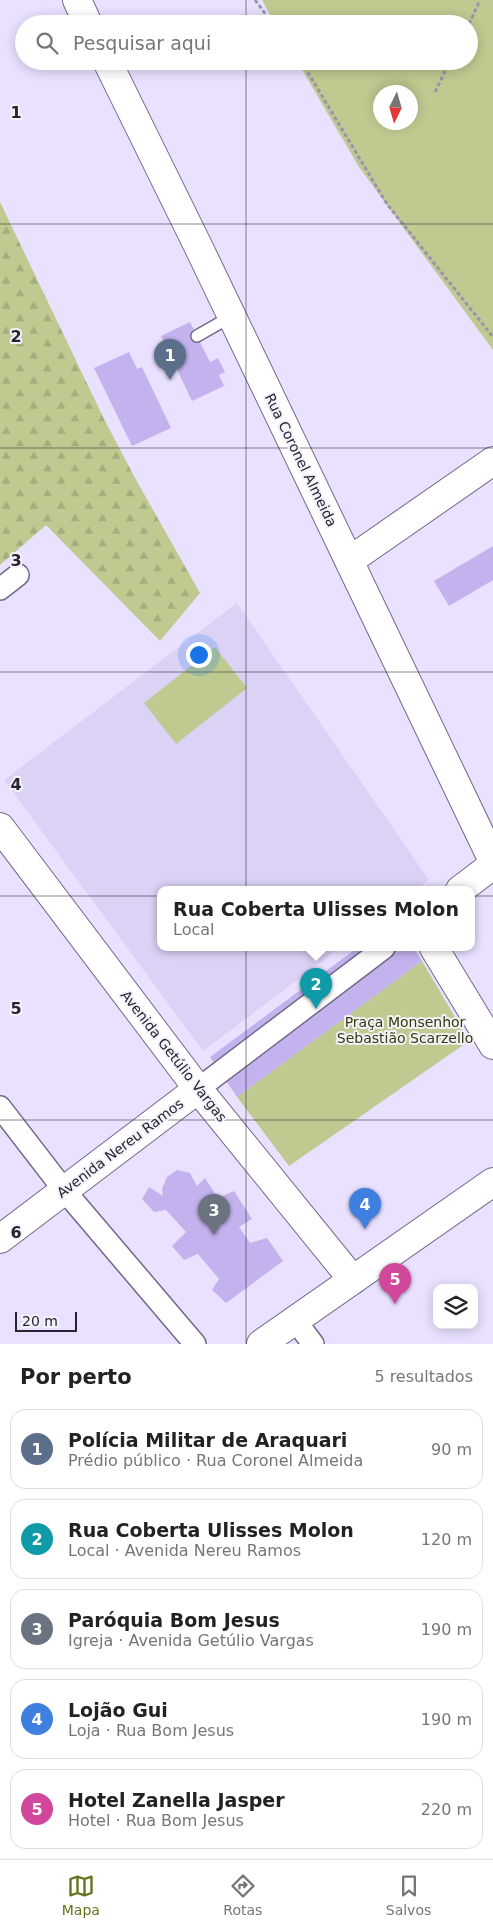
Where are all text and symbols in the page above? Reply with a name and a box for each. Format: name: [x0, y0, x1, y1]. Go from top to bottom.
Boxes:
search box: [15, 15, 478, 70]
icon: search: [33, 29, 61, 57]
text: Pesquisar aqui: [73, 32, 211, 54]
north arrow: [373, 85, 418, 130]
text: 1: [10, 103, 22, 122]
text: 2: [10, 327, 22, 346]
pin: 1: [154, 339, 186, 380]
street label: Rua Coronel Almeida: [262, 391, 340, 529]
text: 3: [10, 551, 22, 570]
your location: [186, 642, 212, 668]
text: 4: [10, 775, 22, 794]
popup: [157, 886, 475, 951]
text: Rua Coberta Ulisses Molon: [173, 898, 459, 920]
text: Local: [173, 920, 215, 939]
pin: 2: [300, 968, 332, 1009]
street label: Avenida Getúlio Vargas: [118, 987, 230, 1125]
text: 5: [10, 999, 22, 1018]
park label: Praça Monsenhor Sebastião Scarzello: [337, 1014, 473, 1046]
street label: Avenida Nereu Ramos: [54, 1095, 186, 1201]
pin: 4: [349, 1188, 381, 1229]
pin: 3: [198, 1194, 230, 1235]
text: 6: [10, 1223, 22, 1242]
pin: 5: [379, 1263, 411, 1304]
map controls: [433, 1284, 478, 1329]
button: layers: [433, 1284, 478, 1329]
scale bar: [15, 1309, 78, 1332]
text: 20 m: [22, 1313, 58, 1329]
text: Por perto: [20, 1365, 132, 1389]
text: 5 resultados: [374, 1367, 473, 1386]
text: Polícia Militar de Araquari: [68, 1429, 347, 1451]
text: 1: [31, 1440, 43, 1459]
text: 90 m: [431, 1440, 472, 1459]
text: Prédio público · Rua Coronel Almeida: [68, 1451, 363, 1470]
text: Rua Coberta Ulisses Molon: [68, 1519, 354, 1541]
text: 2: [31, 1530, 43, 1549]
text: 120 m: [421, 1530, 472, 1549]
text: Local · Avenida Nereu Ramos: [68, 1541, 301, 1560]
text: Paróquia Bom Jesus: [68, 1609, 280, 1631]
text: 3: [31, 1620, 43, 1639]
text: 190 m: [421, 1620, 472, 1639]
text: Igreja · Avenida Getúlio Vargas: [68, 1631, 314, 1650]
text: Lojão Gui: [68, 1699, 168, 1721]
text: 4: [31, 1710, 43, 1729]
text: 190 m: [421, 1710, 472, 1729]
text: Loja · Rua Bom Jesus: [68, 1721, 234, 1740]
text: Hotel Zanella Jasper: [68, 1789, 285, 1811]
text: 5: [31, 1800, 43, 1819]
text: 220 m: [421, 1800, 472, 1819]
text: Hotel · Rua Bom Jesus: [68, 1811, 244, 1830]
tab: Mapa: [62, 1872, 100, 1918]
tab: Rotas: [223, 1872, 262, 1918]
tab: Salvos: [386, 1872, 431, 1918]

